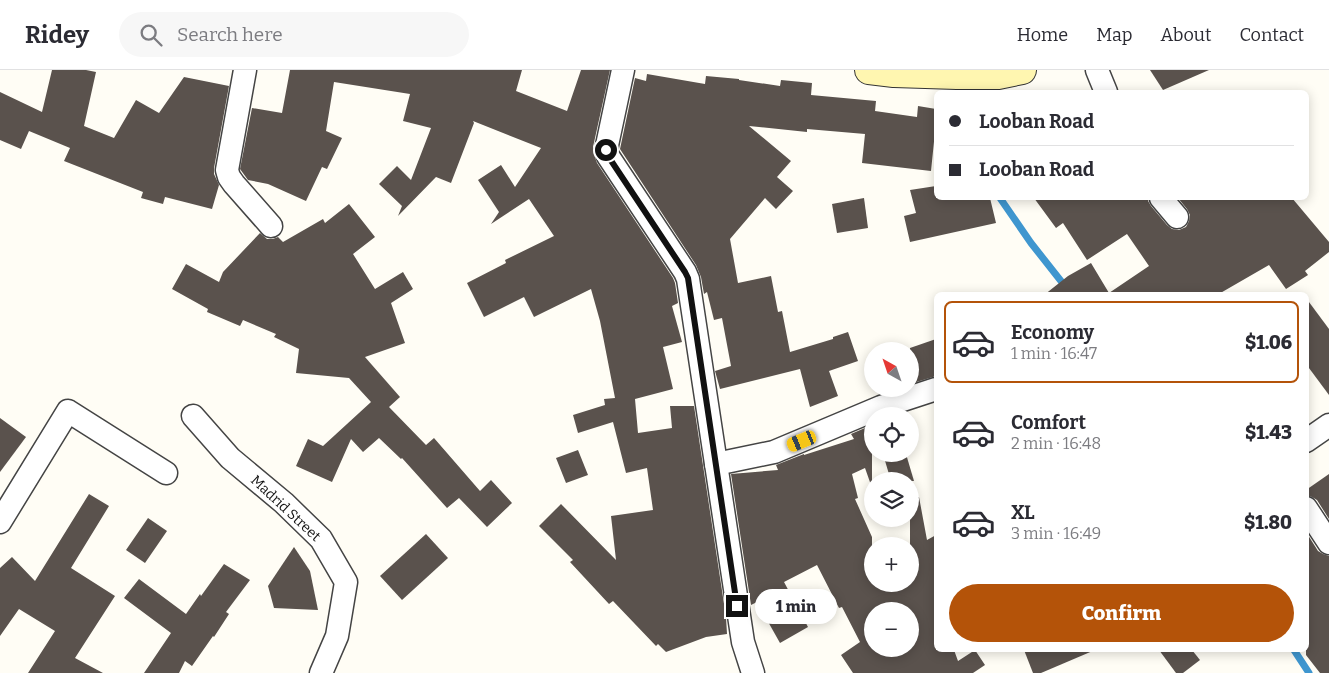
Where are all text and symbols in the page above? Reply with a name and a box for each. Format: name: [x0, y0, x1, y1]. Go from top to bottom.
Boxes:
search box: [119, 12, 469, 57]
text: Ridey: [25, 21, 89, 49]
icon: search: [137, 21, 165, 49]
text: Search here: [177, 23, 283, 46]
text: Home: [1017, 24, 1068, 46]
text: Map: [1096, 24, 1132, 46]
text: About: [1160, 24, 1211, 46]
text: Contact: [1239, 24, 1304, 46]
text: Looban Road: [979, 110, 1094, 133]
route start: [595, 139, 617, 161]
text: Looban Road: [979, 158, 1094, 181]
icon: car: [951, 320, 996, 365]
text: Economy: [1011, 321, 1094, 344]
text: $1.06: [1245, 331, 1292, 354]
north arrow: [864, 342, 919, 398]
map controls: [864, 342, 919, 657]
text: 1 min · 16:47: [1011, 344, 1097, 363]
button: locate: [864, 407, 919, 462]
icon: car: [951, 410, 996, 455]
text: Comfort: [1011, 411, 1086, 434]
text: $1.43: [1245, 421, 1292, 444]
car: [785, 428, 818, 454]
text: 2 min · 16:48: [1011, 434, 1101, 453]
street label: Madrid Street: [247, 472, 324, 545]
button: layers: [864, 472, 919, 527]
icon: car: [951, 500, 996, 545]
text: XL: [1011, 501, 1035, 524]
text: $1.80: [1244, 511, 1292, 534]
text: 3 min · 16:49: [1011, 524, 1101, 543]
button: +: [864, 537, 919, 592]
button: Confirm: [949, 584, 1294, 642]
callout: 1 min: [754, 588, 837, 624]
route end: [726, 595, 748, 617]
text: 1 min: [776, 597, 816, 616]
button: −: [864, 602, 919, 657]

